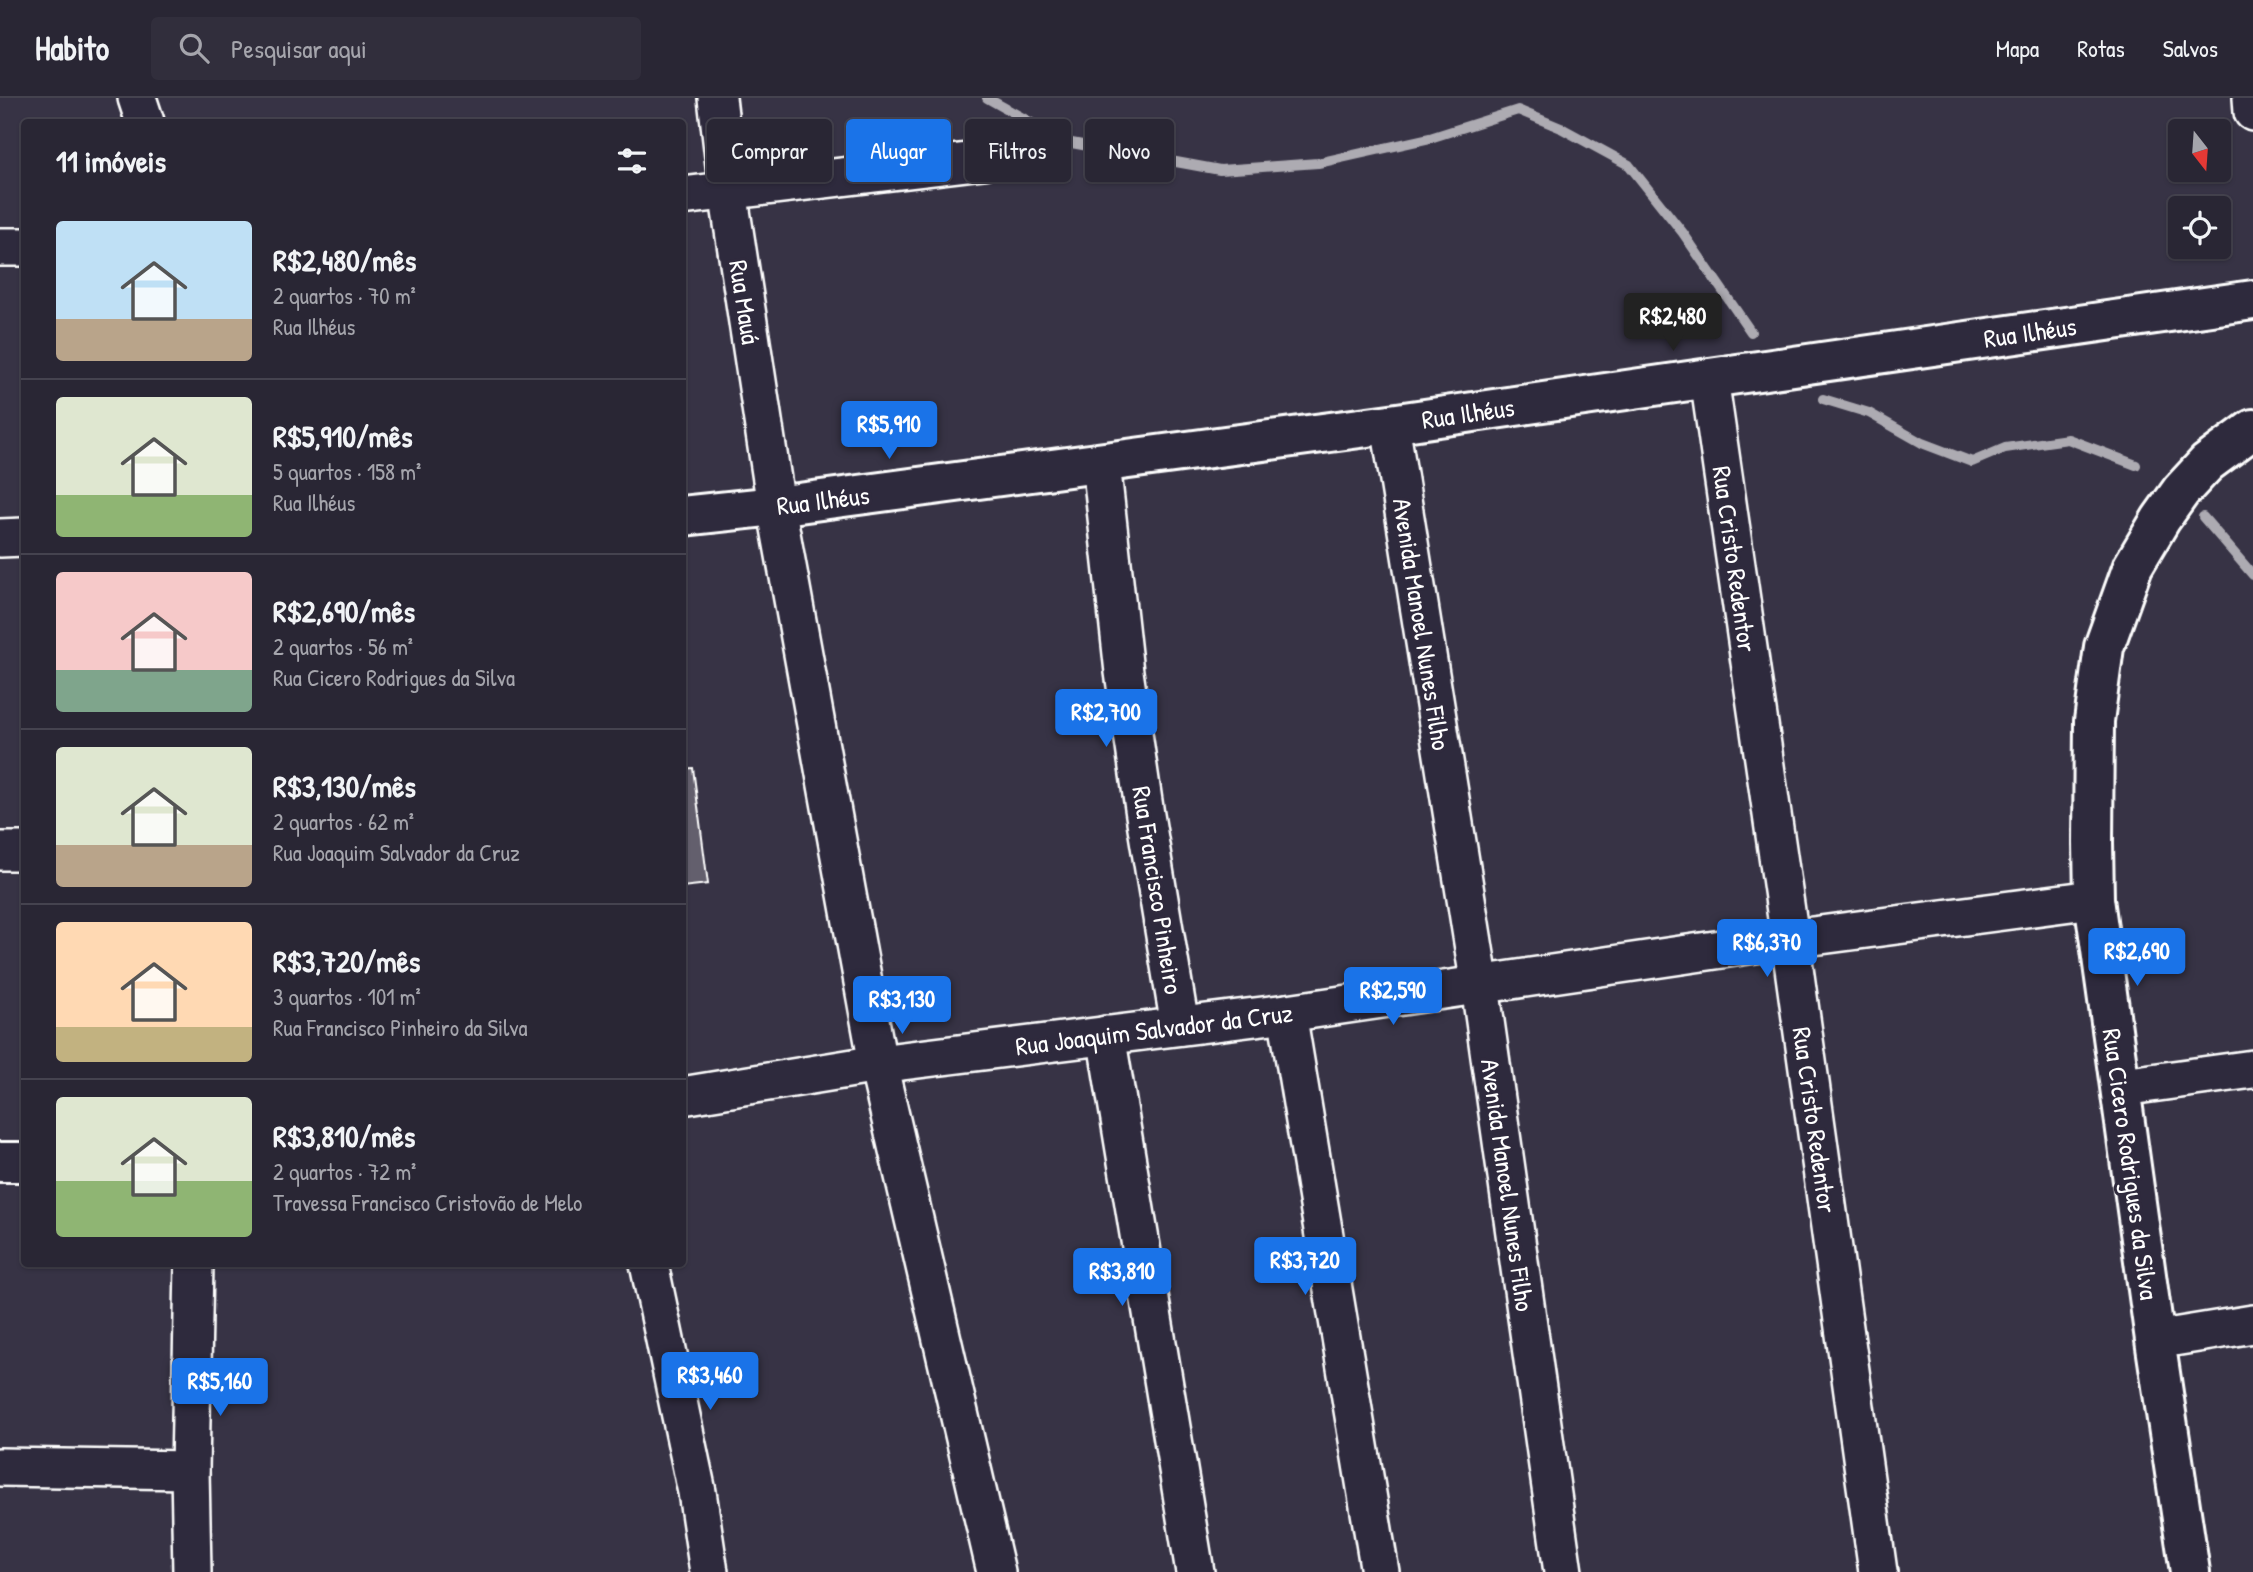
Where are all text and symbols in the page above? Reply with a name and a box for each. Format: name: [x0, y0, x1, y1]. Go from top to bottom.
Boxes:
search box: [151, 17, 641, 80]
text: Habito: [35, 26, 109, 70]
icon: search: [175, 29, 213, 67]
text: Pesquisar aqui: [231, 31, 367, 66]
text: Mapa: [1996, 32, 2039, 64]
text: Rotas: [2077, 32, 2125, 64]
text: Salvos: [2163, 32, 2218, 64]
chip: Comprar: [707, 119, 832, 182]
chip: Alugar: [846, 119, 951, 182]
chip: Filtros: [965, 119, 1071, 182]
chip: Novo: [1085, 119, 1174, 182]
north arrow: [2168, 119, 2231, 182]
map controls: [2168, 119, 2231, 259]
text: 11 imóveis: [56, 141, 166, 181]
icon: filters: [613, 142, 651, 180]
button: locate: [2168, 196, 2231, 259]
text: R$2,480/mês: [273, 240, 416, 280]
icon: home: [112, 249, 196, 333]
street label: Rua Mauá: [721, 257, 769, 347]
text: 2 quartos · 70 m²: [273, 280, 416, 311]
pin: R$2,480: [1608, 294, 1738, 353]
text: R$2,480: [1640, 300, 1706, 331]
street label: Rua Ilhéus: [1981, 308, 2079, 356]
text: Rua Ilhéus: [273, 311, 355, 342]
street label: Rua Ilhéus: [1419, 389, 1517, 437]
pin: R$5,910: [824, 402, 954, 461]
text: R$5,910: [857, 408, 921, 439]
text: R$5,910/mês: [273, 416, 413, 456]
icon: home: [112, 425, 196, 509]
text: 5 quartos · 158 m²: [273, 456, 421, 487]
street label: Rua Cristo Redentor: [1705, 464, 1765, 654]
street label: Rua Ilhéus: [775, 477, 871, 523]
text: Rua Ilhéus: [273, 487, 355, 518]
street label: Avenida Manoel Nunes Filho: [1385, 495, 1459, 753]
text: R$2,690/mês: [273, 591, 415, 631]
icon: home: [112, 600, 196, 684]
text: 2 quartos · 56 m²: [273, 631, 413, 662]
text: Rua Cicero Rodrigues da Silva: [273, 662, 515, 693]
pin: R$2,700: [1041, 690, 1171, 749]
text: R$2,700: [1071, 696, 1141, 727]
text: R$3,130/mês: [273, 766, 416, 806]
icon: home: [112, 775, 196, 859]
street label: Rua Francisco Pinheiro: [1124, 783, 1192, 997]
text: 2 quartos · 62 m²: [273, 806, 414, 837]
text: Rua Joaquim Salvador da Cruz: [273, 837, 520, 868]
pin: R$6,370: [1702, 920, 1832, 979]
text: R$6,370: [1733, 926, 1801, 957]
pin: R$2,690: [2072, 928, 2202, 988]
text: R$2,690: [2104, 935, 2170, 966]
text: R$3,720/mês: [273, 941, 420, 981]
icon: home: [112, 950, 196, 1034]
pin: R$2,590: [1328, 968, 1458, 1027]
text: R$2,590: [1360, 974, 1426, 1005]
pin: R$3,130: [837, 976, 967, 1036]
text: 3 quartos · 101 m²: [273, 981, 421, 1012]
text: R$3,130: [869, 983, 935, 1014]
street label: Rua Joaquim Salvador da Cruz: [1013, 995, 1295, 1063]
text: Rua Francisco Pinheiro da Silva: [273, 1012, 528, 1043]
street label: Rua Cristo Redentor: [1785, 1025, 1845, 1215]
street label: Rua Cicero Rodrigues da Silva: [2095, 1026, 2167, 1302]
street label: Avenida Manoel Nunes Filho: [1473, 1056, 1543, 1314]
text: R$3,810/mês: [273, 1116, 415, 1156]
icon: home: [112, 1125, 196, 1209]
text: 2 quartos · 72 m²: [273, 1156, 416, 1187]
text: Travessa Francisco Cristovão de Melo: [273, 1187, 582, 1218]
pin: R$3,720: [1240, 1238, 1370, 1297]
text: R$3,720: [1270, 1244, 1340, 1275]
pin: R$3,810: [1057, 1248, 1187, 1308]
text: R$3,810: [1089, 1255, 1155, 1286]
pin: R$3,460: [645, 1352, 775, 1412]
pin: R$5,160: [155, 1358, 285, 1418]
text: R$3,460: [677, 1359, 743, 1390]
text: R$5,160: [188, 1365, 252, 1396]

